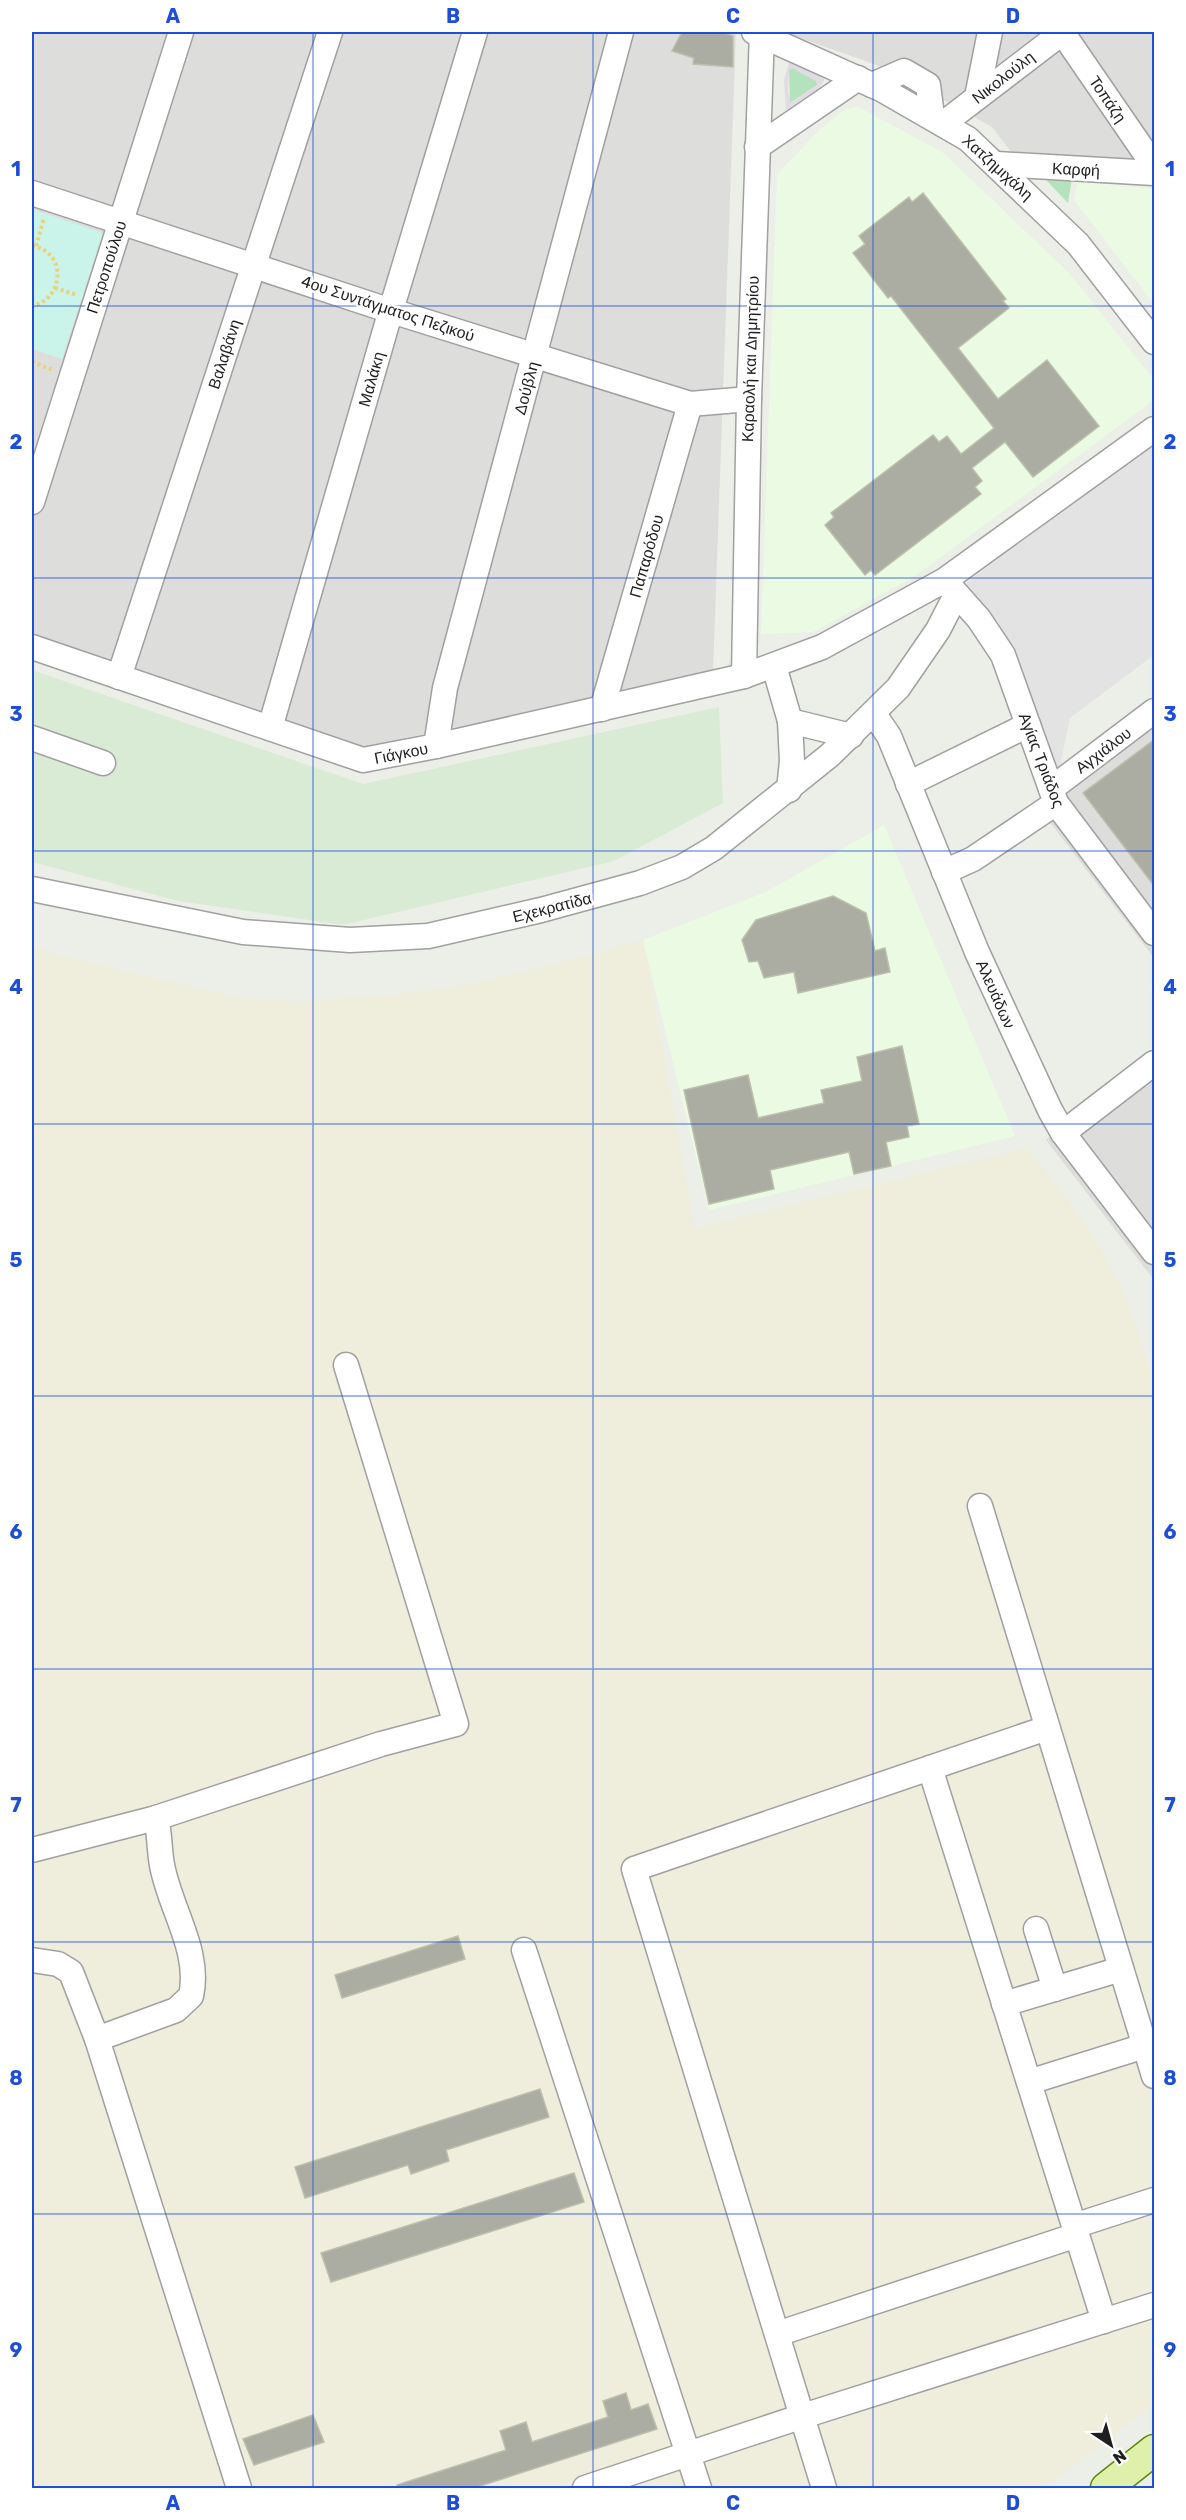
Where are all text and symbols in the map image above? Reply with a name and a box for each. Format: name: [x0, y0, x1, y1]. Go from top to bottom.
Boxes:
text: A: [166, 4, 181, 28]
text: B: [446, 4, 460, 28]
text: C: [726, 4, 740, 28]
text: D: [1006, 4, 1020, 28]
street label: Νικολούλη: [968, 47, 1038, 108]
street label: Τοπάζη: [1085, 72, 1130, 126]
street label: Χατζημιχάλη: [958, 131, 1037, 204]
text: 1: [11, 157, 21, 181]
text: 1: [1165, 157, 1175, 181]
street label: Καρφή: [1051, 159, 1100, 180]
street label: Πετροπούλου: [83, 218, 130, 316]
street label: 4ου Συντάγματος Πεζικού: [299, 271, 477, 345]
street label: Καραολή και Δημητρίου: [738, 276, 763, 442]
street label: Βαλαβάνη: [204, 317, 245, 391]
street label: Μαλάκη: [355, 349, 388, 409]
street label: Δούβλη: [510, 359, 543, 417]
text: 2: [10, 430, 23, 454]
text: 2: [1164, 430, 1177, 454]
street label: Παπαρόδου: [626, 512, 667, 600]
text: 3: [9, 702, 23, 726]
text: 3: [1163, 702, 1177, 726]
street label: Αγίας Τριάδος: [1015, 710, 1068, 811]
street label: Αγχιάλου: [1072, 723, 1135, 778]
street label: Γιάγκου: [373, 739, 430, 768]
street label: Εχεκρατίδα: [511, 889, 594, 926]
street label: Αλευάδων: [972, 957, 1019, 1032]
text: 4: [9, 975, 23, 999]
text: 4: [1163, 975, 1177, 999]
text: 5: [10, 1248, 23, 1272]
text: 5: [1164, 1248, 1177, 1272]
text: 6: [9, 1520, 23, 1544]
text: 6: [1163, 1520, 1177, 1544]
text: 7: [10, 1793, 22, 1817]
text: 7: [1164, 1793, 1176, 1817]
text: 8: [9, 2066, 23, 2090]
text: 8: [1163, 2066, 1177, 2090]
text: 9: [10, 2338, 23, 2362]
text: 9: [1164, 2338, 1177, 2362]
north arrow: [1081, 2415, 1141, 2475]
text: N: [1109, 2446, 1130, 2468]
text: A: [166, 2491, 181, 2515]
text: B: [446, 2491, 460, 2515]
text: C: [726, 2491, 740, 2515]
text: D: [1006, 2491, 1020, 2515]

